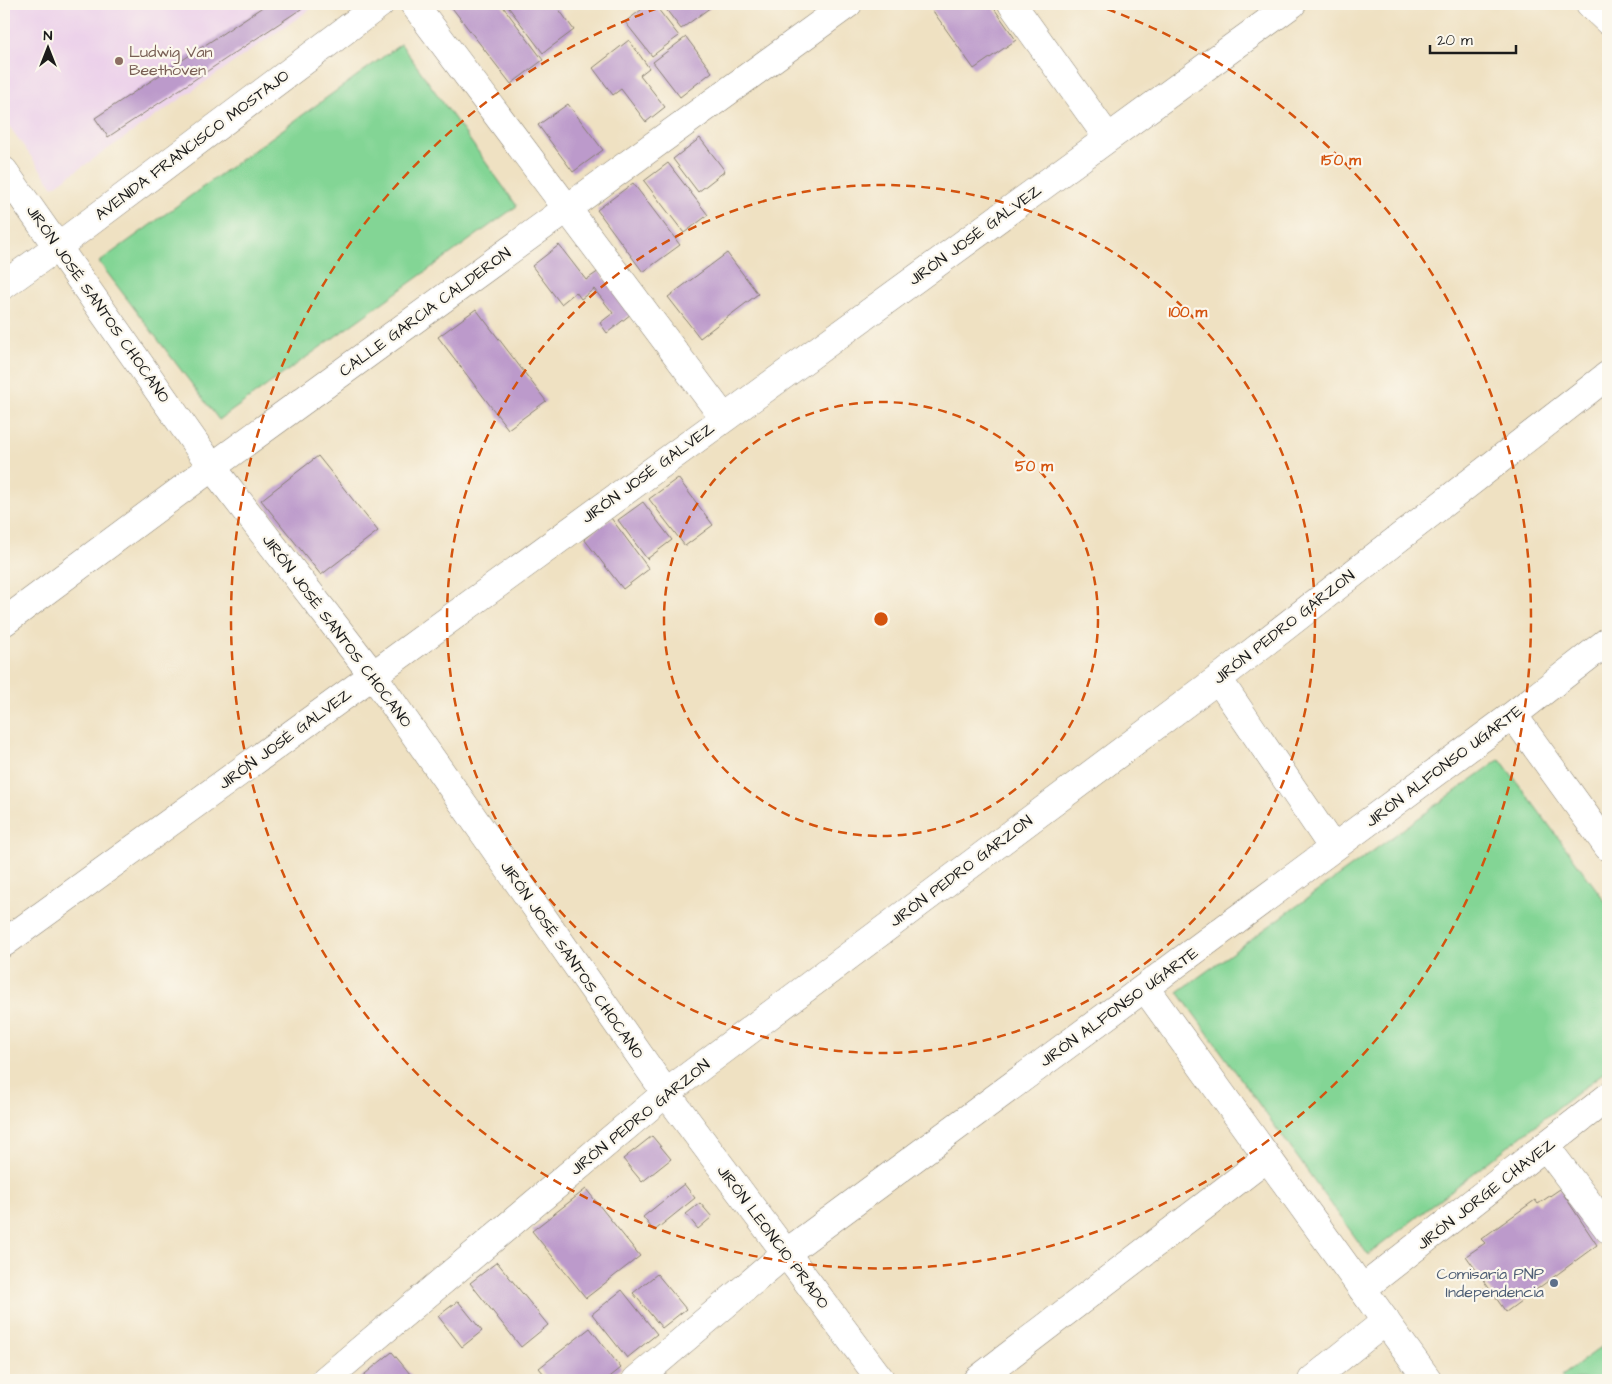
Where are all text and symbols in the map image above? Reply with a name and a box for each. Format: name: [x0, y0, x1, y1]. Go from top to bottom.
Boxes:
north arrow: [22, 22, 72, 72]
scale bar: [1430, 22, 1516, 54]
text: N: [44, 26, 53, 46]
text: 20 m: [1437, 30, 1473, 51]
place label: Ludwig Van Beethoven: [129, 41, 213, 81]
marker: Ludwig Van Beethoven: [113, 55, 125, 67]
street label: AVENIDA FRANCISCO MOSTAJO: [90, 64, 294, 225]
text: 150 m: [1321, 150, 1361, 171]
street label: JIRÓN JOSÉ GALVEZ: [904, 179, 1046, 291]
street label: JIRÓN JOSÉ SANTOS CHOCANO: [21, 201, 175, 408]
street label: CALLE GARCIA CALDERON: [335, 242, 515, 382]
text: 100 m: [1169, 302, 1208, 323]
street label: JIRÓN JOSÉ GALVEZ: [577, 417, 719, 529]
text: 50 m: [1015, 456, 1053, 477]
street label: JIRÓN JOSÉ SANTOS CHOCANO: [257, 530, 417, 732]
street label: JIRÓN PEDRO GARZON: [1209, 565, 1359, 689]
centre of rings: [872, 610, 890, 628]
street label: JIRÓN JOSÉ GALVEZ: [214, 683, 356, 795]
street label: JIRÓN ALFONSO UGARTE: [1361, 699, 1527, 832]
street label: JIRÓN PEDRO GARZON: [885, 810, 1037, 932]
street label: JIRÓN JOSÉ SANTOS CHOCANO: [495, 857, 649, 1064]
street label: JIRÓN ALFONSO UGARTE: [1035, 942, 1203, 1072]
street label: JIRÓN PEDRO GARZON: [565, 1054, 715, 1180]
street label: JIRÓN JORGE CHAVEZ: [1412, 1133, 1560, 1255]
street label: JIRÓN LEONCIO PRADO: [712, 1161, 834, 1314]
place label: Comisaría PNP Independencia: [1436, 1263, 1544, 1303]
marker: Comisaría PNP Independencia: [1548, 1277, 1560, 1289]

